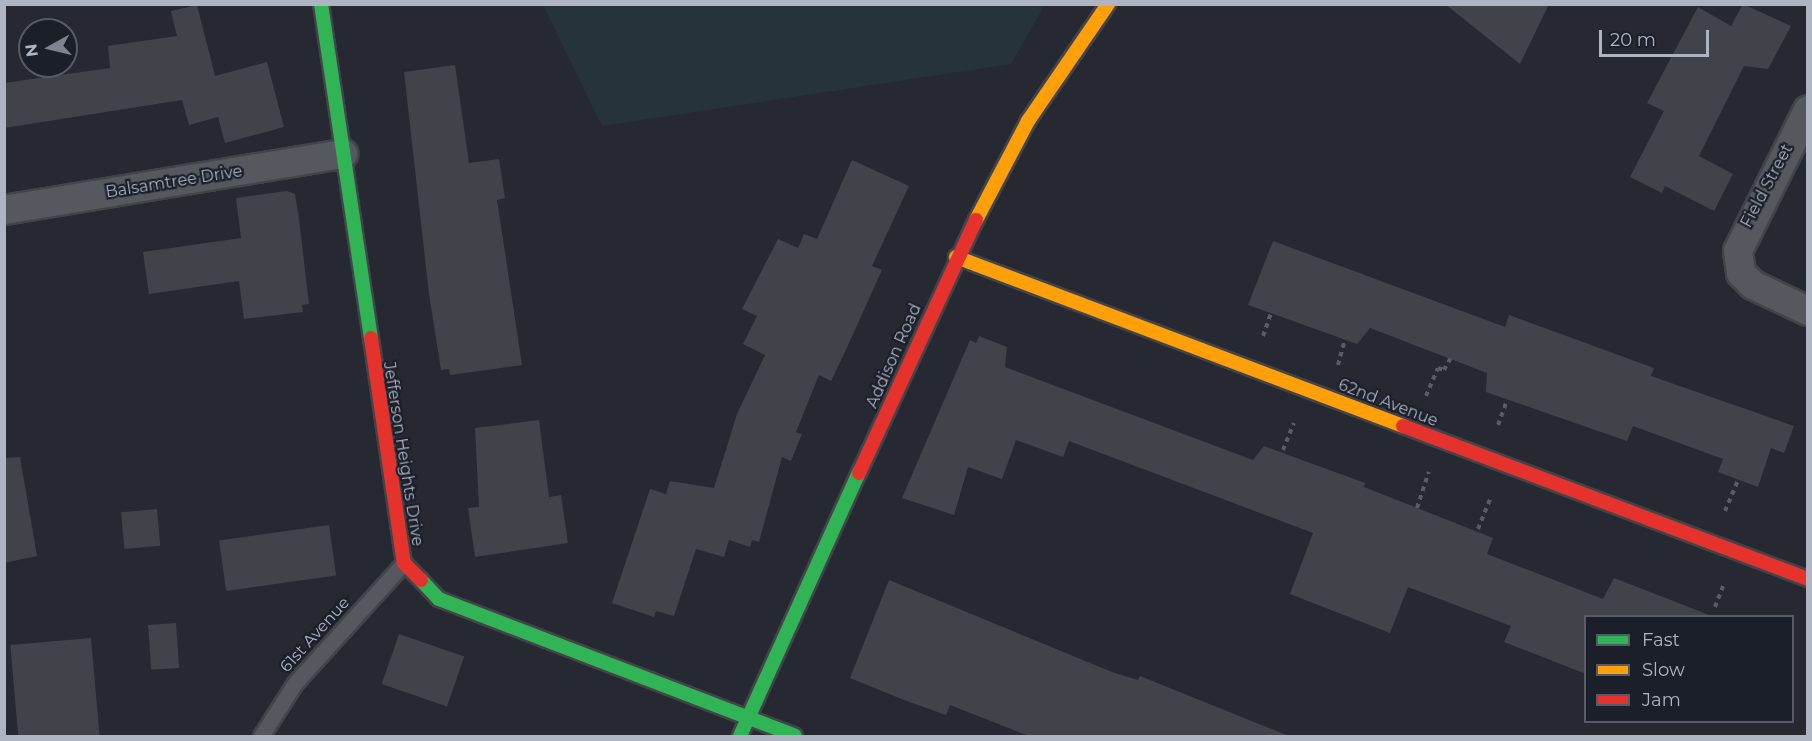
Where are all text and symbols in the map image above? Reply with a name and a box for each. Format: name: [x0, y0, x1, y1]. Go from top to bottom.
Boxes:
north arrow: [18, 18, 78, 78]
scale bar: [1602, 18, 1712, 56]
text: 20 m: [1610, 29, 1656, 51]
text: N: [21, 43, 42, 58]
street label: Field Street: [1737, 141, 1797, 231]
street label: Balsamtree Drive: [104, 162, 244, 202]
street label: Addison Road: [862, 301, 926, 411]
street label: Jefferson Heights Drive: [379, 360, 427, 548]
street label: 62nd Avenue: [1336, 375, 1440, 431]
street label: 61st Avenue: [276, 594, 354, 676]
legend: [1584, 615, 1794, 723]
text: Fast: [1642, 629, 1680, 651]
text: Slow: [1642, 659, 1685, 681]
text: Jam: [1642, 689, 1681, 711]

